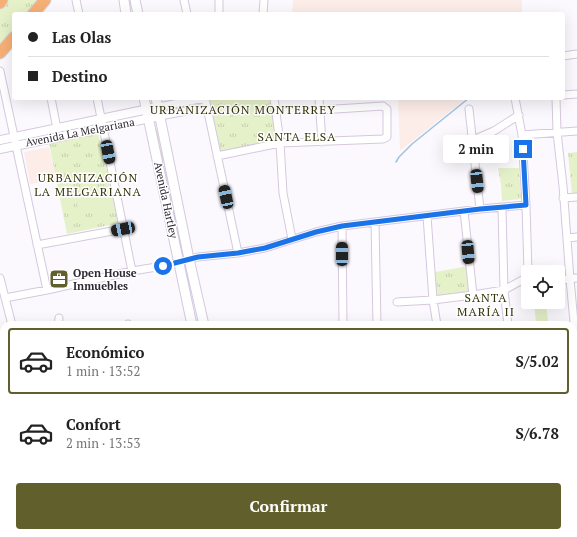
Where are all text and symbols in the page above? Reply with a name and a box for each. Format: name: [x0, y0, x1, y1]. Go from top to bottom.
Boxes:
text: Las Olas: [52, 27, 111, 47]
text: Destino: [52, 66, 107, 86]
district label: URBANIZACIÓN MONTERREY: [150, 102, 336, 117]
street label: Avenida La Melgariana: [24, 114, 136, 149]
district label: SANTA ELSA: [258, 129, 336, 144]
callout: 2 min: [443, 135, 509, 163]
car: [100, 139, 116, 165]
text: 2 min: [458, 140, 494, 158]
route end: [514, 140, 532, 158]
street label: Avenida Hartley: [151, 160, 181, 240]
car: [470, 168, 484, 194]
district label: URBANIZACIÓN LA MELGARIANA: [34, 170, 142, 199]
car: [218, 184, 234, 210]
car: [110, 221, 136, 237]
car: [461, 240, 475, 264]
car: [336, 242, 348, 266]
route start: [154, 257, 172, 275]
map controls: [521, 265, 565, 309]
button: locate: [521, 265, 565, 309]
place label: Open House Inmuebles: [73, 266, 137, 293]
office icon: Open House Inmuebles: [48, 268, 70, 290]
district label: SANTA MARÍA II: [457, 290, 515, 319]
text: Económico: [66, 342, 144, 362]
icon: car: [18, 343, 54, 379]
text: S/5.02: [516, 351, 559, 371]
text: 1 min · 13:52: [66, 362, 140, 380]
text: Confort: [66, 414, 121, 434]
icon: car: [18, 415, 54, 451]
text: S/6.78: [516, 423, 559, 443]
text: 2 min · 13:53: [66, 434, 140, 452]
button: Confirmar: [16, 483, 561, 529]

